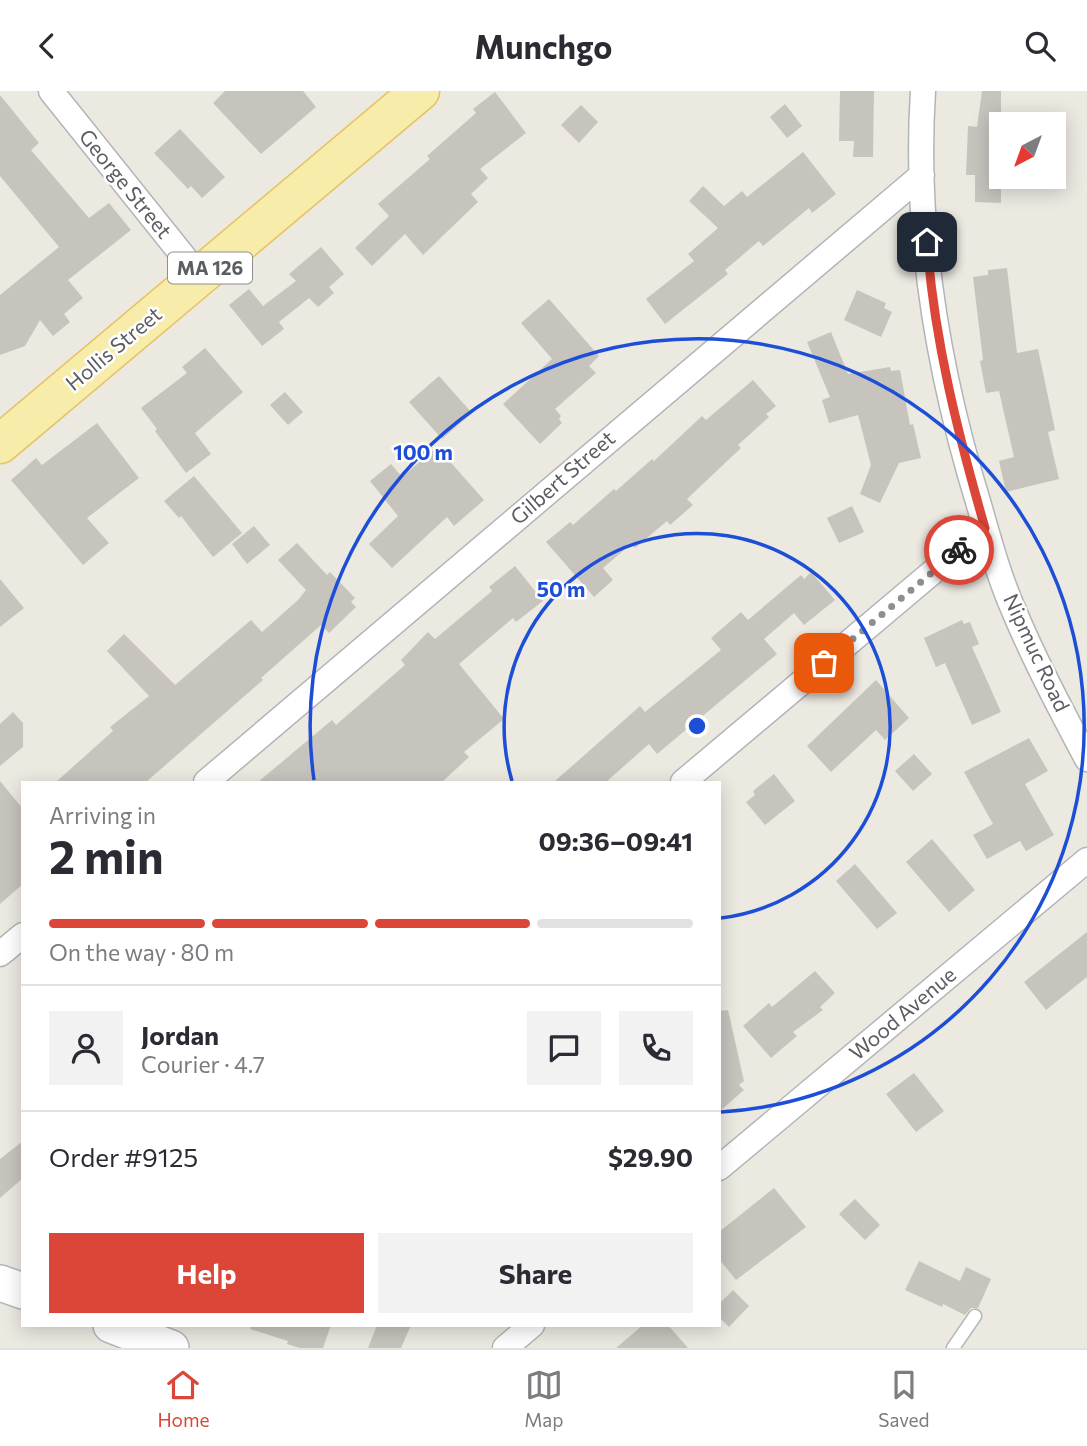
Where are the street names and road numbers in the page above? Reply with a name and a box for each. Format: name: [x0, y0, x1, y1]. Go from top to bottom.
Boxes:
street label: George Street: [75, 123, 178, 243]
road number: MA 126: [168, 253, 252, 283]
street label: Hollis Street: [60, 301, 166, 395]
street label: Gilbert Street: [505, 425, 619, 529]
street label: Nipmuc Road: [999, 589, 1076, 715]
street label: Wood Avenue: [844, 961, 960, 1065]

